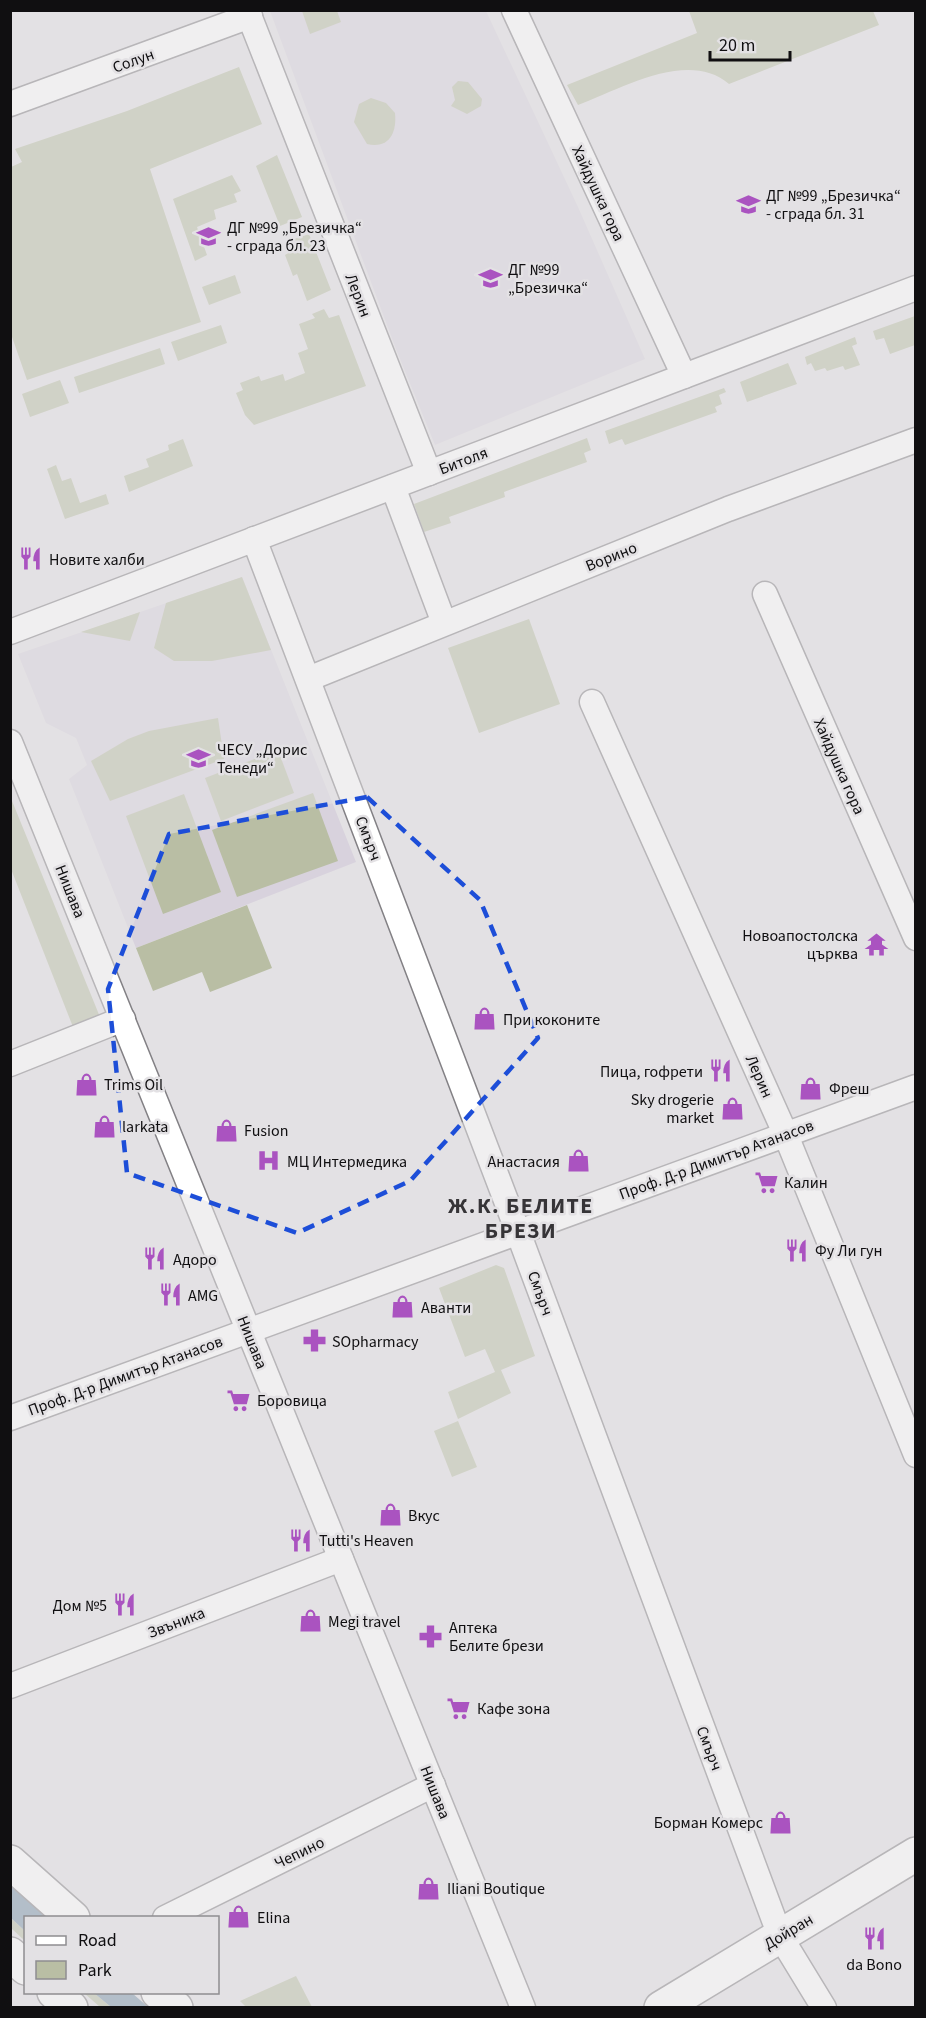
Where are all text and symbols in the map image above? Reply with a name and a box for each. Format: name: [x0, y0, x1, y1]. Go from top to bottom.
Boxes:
scale bar: [710, 24, 790, 62]
text: 20 m: [719, 33, 755, 58]
street label: Солун: [109, 43, 157, 79]
street label: Хайдушка гора: [566, 142, 630, 245]
place label: ДГ №99 „Брезичка“ - сграда бл. 31: [766, 185, 901, 225]
school or university icon: ДГ №99 „Брезичка“ - сграда бл. 31: [735, 191, 761, 217]
place label: ДГ №99 „Брезичка“ - сграда бл. 23: [227, 217, 362, 257]
school or university icon: ДГ №99 „Брезичка“ - сграда бл. 23: [196, 223, 222, 249]
place label: ДГ №99 „Брезичка“: [508, 259, 588, 299]
school or university icon: ДГ №99 „Брезичка“: [477, 265, 503, 291]
street label: Лерин: [340, 270, 376, 320]
street label: Битоля: [436, 442, 491, 480]
street label: Ворино: [582, 537, 640, 577]
restaurant icon: Новите халби: [18, 546, 44, 572]
place label: Новите халби: [49, 549, 145, 571]
street label: Хайдушка гора: [808, 715, 870, 818]
place label: ЧЕСУ „Дорис Тенеди“: [217, 739, 307, 779]
school or university icon: ЧЕСУ „Дорис Тенеди“: [186, 745, 212, 771]
street label: Смърч: [350, 813, 387, 864]
street label: Нишава: [49, 861, 91, 921]
place label: Новоапостолска църква: [742, 925, 858, 965]
temple icon: Новоапостолска църква: [863, 931, 889, 957]
shop icon: При коконите: [472, 1006, 498, 1032]
place label: При коконите: [503, 1009, 600, 1031]
street label: Лерин: [740, 1051, 778, 1101]
restaurant icon: Пица, гофрети: [708, 1058, 734, 1084]
place label: Пица, гофрети: [600, 1061, 703, 1083]
shop icon: Trims Oil: [73, 1071, 99, 1097]
place label: Trims Oil: [104, 1074, 163, 1096]
shop icon: Фреш: [798, 1075, 824, 1101]
place label: Фреш: [829, 1078, 870, 1100]
place label: Sky drogerie market: [631, 1089, 715, 1129]
shop icon: Sky drogerie market: [719, 1095, 745, 1121]
shop icon: larkata: [91, 1113, 117, 1139]
street label: Проф. Д-р Димитър Атанасов: [616, 1114, 817, 1205]
place label: larkata: [122, 1116, 168, 1138]
shop icon: Fusion: [213, 1117, 239, 1143]
place label: Fusion: [244, 1120, 288, 1142]
hospital icon: МЦ Интермедика: [256, 1148, 282, 1174]
shop icon: Анастасия: [565, 1148, 591, 1174]
place label: МЦ Интермедика: [287, 1151, 407, 1173]
place label: Анастасия: [487, 1151, 560, 1173]
supermarket icon: Калин: [753, 1169, 779, 1195]
place label: Калин: [784, 1172, 828, 1194]
district label: Ж.К. БЕЛИТЕ БРЕЗИ: [448, 1190, 594, 1247]
restaurant icon: Фу Ли гун: [784, 1237, 810, 1263]
place label: Фу Ли гун: [815, 1240, 883, 1262]
restaurant icon: Адоро: [142, 1246, 168, 1272]
place label: Адоро: [173, 1249, 217, 1271]
street label: Смърч: [522, 1268, 558, 1319]
restaurant icon: AMG: [157, 1282, 183, 1308]
place label: AMG: [188, 1285, 218, 1307]
shop icon: Аванти: [390, 1294, 416, 1320]
place label: Аванти: [421, 1297, 471, 1319]
street label: Нишава: [231, 1312, 273, 1372]
pharmacy icon: SOpharmacy: [301, 1328, 327, 1354]
street label: Проф. Д-р Димитър Атанасов: [25, 1330, 226, 1421]
place label: SOpharmacy: [332, 1331, 419, 1353]
supermarket icon: Боровица: [226, 1387, 252, 1413]
place label: Боровица: [257, 1390, 327, 1412]
shop icon: Вкус: [377, 1502, 403, 1528]
place label: Вкус: [408, 1505, 440, 1527]
restaurant icon: Tutti's Heaven: [288, 1527, 314, 1553]
place label: Tutti's Heaven: [319, 1530, 414, 1552]
restaurant icon: Дом №5: [112, 1592, 138, 1618]
place label: Дом №5: [52, 1595, 107, 1617]
street label: Звъника: [144, 1602, 208, 1644]
shop icon: Megi travel: [297, 1608, 323, 1634]
place label: Megi travel: [328, 1611, 401, 1633]
place label: Аптека Белите брези: [449, 1617, 544, 1657]
pharmacy icon: Аптека Белите брези: [418, 1623, 444, 1649]
supermarket icon: Кафе зона: [446, 1695, 472, 1721]
place label: Кафе зона: [477, 1698, 550, 1720]
street label: Смърч: [691, 1723, 728, 1774]
street label: Нишава: [414, 1762, 456, 1822]
shop icon: Борман Комерс: [768, 1809, 794, 1835]
place label: Борман Комерс: [654, 1812, 763, 1834]
street label: Чепино: [271, 1831, 328, 1874]
shop icon: Iliani Boutique: [416, 1875, 442, 1901]
place label: Iliani Boutique: [447, 1878, 545, 1900]
shop icon: Elina: [226, 1904, 252, 1930]
place label: Elina: [257, 1907, 290, 1929]
street label: Дойран: [760, 1909, 817, 1955]
legend: [24, 1916, 219, 1994]
restaurant icon: da Bono: [861, 1926, 887, 1952]
text: Road: [78, 1928, 117, 1953]
place label: da Bono: [846, 1954, 902, 1976]
text: Park: [78, 1958, 112, 1983]

